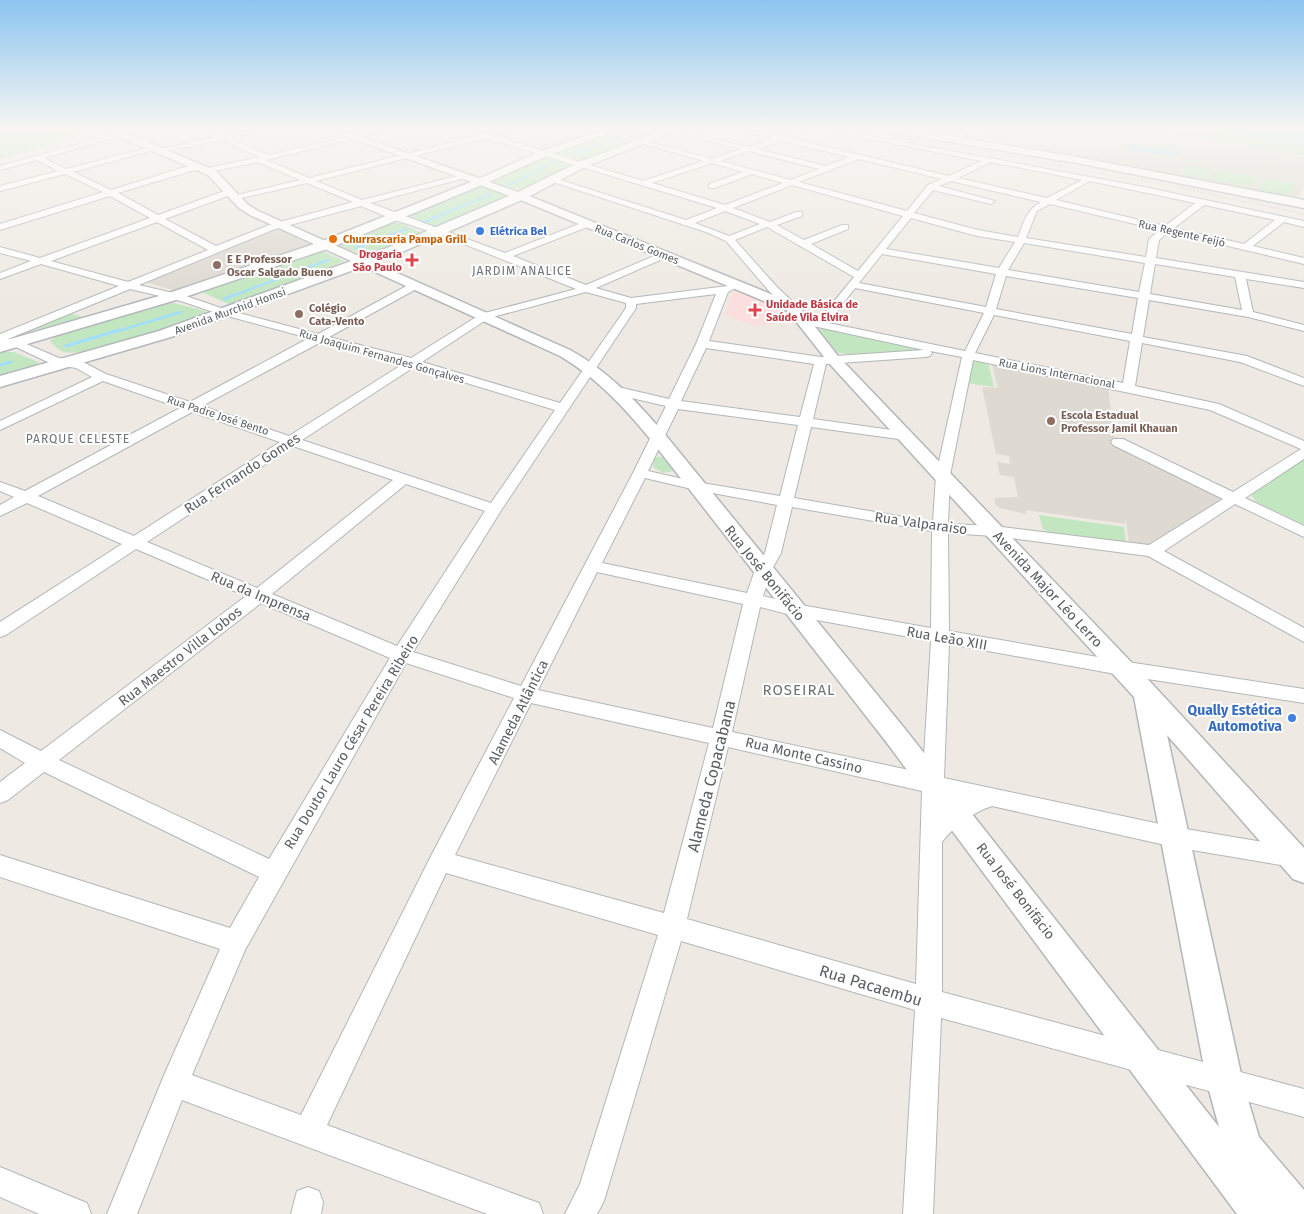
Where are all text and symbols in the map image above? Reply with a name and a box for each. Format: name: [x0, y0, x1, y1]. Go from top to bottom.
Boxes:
street label: Rua Regente Feijó: [1137, 217, 1227, 250]
street label: Rua Carlos Gomes: [593, 222, 681, 267]
marker: Elétrica Bel: [474, 225, 486, 237]
place label: Elétrica Bel: [490, 225, 547, 238]
marker: Churrascaria Pampa Grill: [327, 233, 339, 245]
place label: Churrascaria Pampa Grill: [343, 233, 467, 246]
place label: Drogaria São Paulo: [353, 248, 403, 274]
place label: E E Professor Oscar Salgado Bueno: [227, 253, 334, 279]
marker: Drogaria São Paulo: [406, 254, 418, 266]
marker: E E Professor Oscar Salgado Bueno: [211, 259, 223, 271]
district label: JARDIM ANALICE: [472, 264, 572, 278]
street label: Avenida Murchid Homsi: [173, 285, 288, 338]
place label: Unidade Básica de Saúde Vila Elvira: [766, 298, 858, 324]
place label: Colégio Cata-Vento: [309, 302, 365, 328]
marker: Unidade Básica de Saúde Vila Elvira: [748, 303, 762, 317]
marker: Colégio Cata-Vento: [293, 308, 305, 320]
street label: Rua Joaquim Fernandes Gonçalves: [298, 327, 466, 386]
street label: Rua Lions Internacional: [998, 356, 1116, 391]
street label: Rua Padre José Bento: [165, 393, 270, 438]
place label: Escola Estadual Professor Jamil Khauan: [1061, 409, 1178, 435]
marker: Escola Estadual Professor Jamil Khauan: [1045, 415, 1057, 427]
street label: Rua Fernando Gomes: [181, 429, 304, 517]
district label: PARQUE CELESTE: [26, 432, 130, 446]
street label: Rua Valparaiso: [873, 509, 969, 538]
street label: Rua José Bonifácio: [721, 522, 808, 624]
street label: Avenida Major Léo Lerro: [989, 528, 1106, 651]
street label: Rua da Imprensa: [208, 568, 313, 625]
street label: Rua Maestro Villa Lobos: [115, 603, 246, 710]
street label: Rua Leão XIII: [905, 623, 989, 654]
street label: Rua Doutor Lauro César Pereira Ribeiro: [281, 632, 422, 852]
street label: Alameda Atlântica: [485, 657, 552, 767]
district label: ROSEIRAL: [762, 681, 836, 699]
street label: Alameda Copacabana: [683, 698, 740, 854]
place label: Qually Estética Automotiva: [1188, 702, 1282, 735]
marker: Qually Estética Automotiva: [1286, 712, 1298, 724]
street label: Rua Monte Cassino: [744, 734, 864, 777]
street label: Rua José Bonifácio: [973, 840, 1059, 943]
street label: Rua Pacaembu: [817, 961, 925, 1010]

